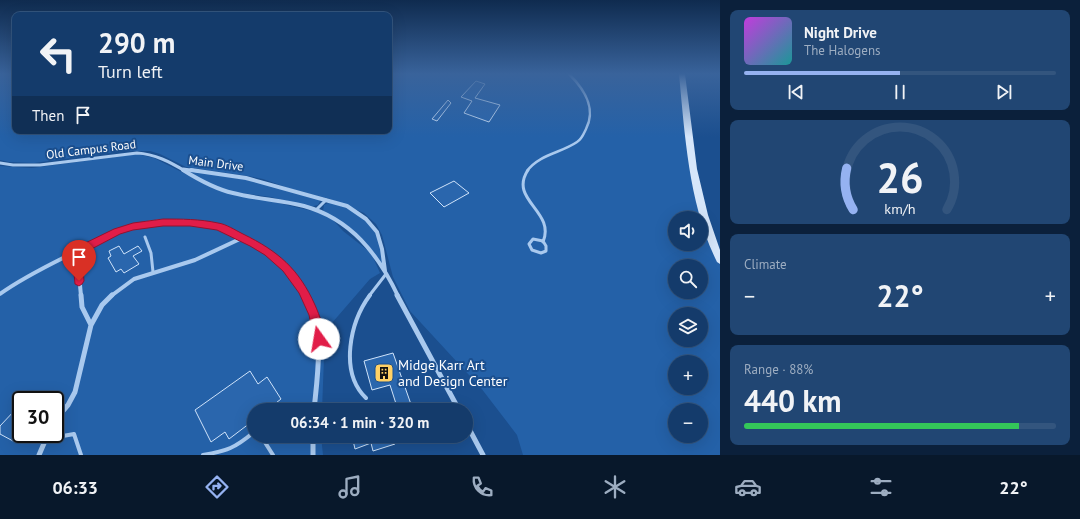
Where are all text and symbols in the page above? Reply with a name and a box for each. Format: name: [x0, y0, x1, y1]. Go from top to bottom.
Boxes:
text: Night Drive: [804, 23, 877, 42]
text: 290 m: [98, 24, 175, 61]
icon: left: [32, 28, 84, 80]
text: The Halogens: [804, 42, 881, 59]
text: Turn left: [98, 60, 163, 83]
icon: previous: [785, 81, 807, 103]
icon: pause: [889, 81, 911, 103]
icon: next: [993, 81, 1015, 103]
icon: arrive: [72, 104, 94, 126]
text: Then: [32, 106, 64, 125]
street label: Old Campus Road: [45, 136, 137, 162]
text: 26: [876, 151, 924, 204]
street label: Main Drive: [188, 152, 244, 174]
text: km/h: [884, 199, 916, 218]
map controls: [668, 211, 708, 443]
button: sound: [668, 211, 708, 251]
pin: [62, 240, 96, 281]
icon: arrive: [68, 246, 90, 268]
text: Climate: [744, 256, 787, 273]
button: search: [668, 259, 708, 299]
text: 22°: [876, 276, 924, 315]
text: −: [744, 282, 755, 310]
text: +: [1045, 282, 1056, 310]
button: layers: [668, 307, 708, 347]
position arrow: [298, 318, 340, 360]
button: +: [668, 355, 708, 395]
place label: Midge Karr Art and Design Center: [398, 356, 508, 390]
text: Range · 88%: [744, 361, 813, 378]
building icon: Midge Karr Art and Design Center: [373, 362, 395, 384]
text: 440 km: [744, 381, 842, 420]
speed limit sign: 30: [12, 391, 64, 443]
button: −: [668, 403, 708, 443]
text: 06:34 · 1 min · 320 m: [291, 413, 429, 432]
icon: directions: [203, 473, 231, 501]
icon: music: [336, 473, 364, 501]
icon: phone: [468, 473, 496, 501]
icon: climate: [601, 473, 629, 501]
icon: car: [734, 473, 762, 501]
icon: filters: [867, 473, 895, 501]
text: 06:33: [52, 476, 98, 499]
text: 22°: [999, 476, 1028, 499]

